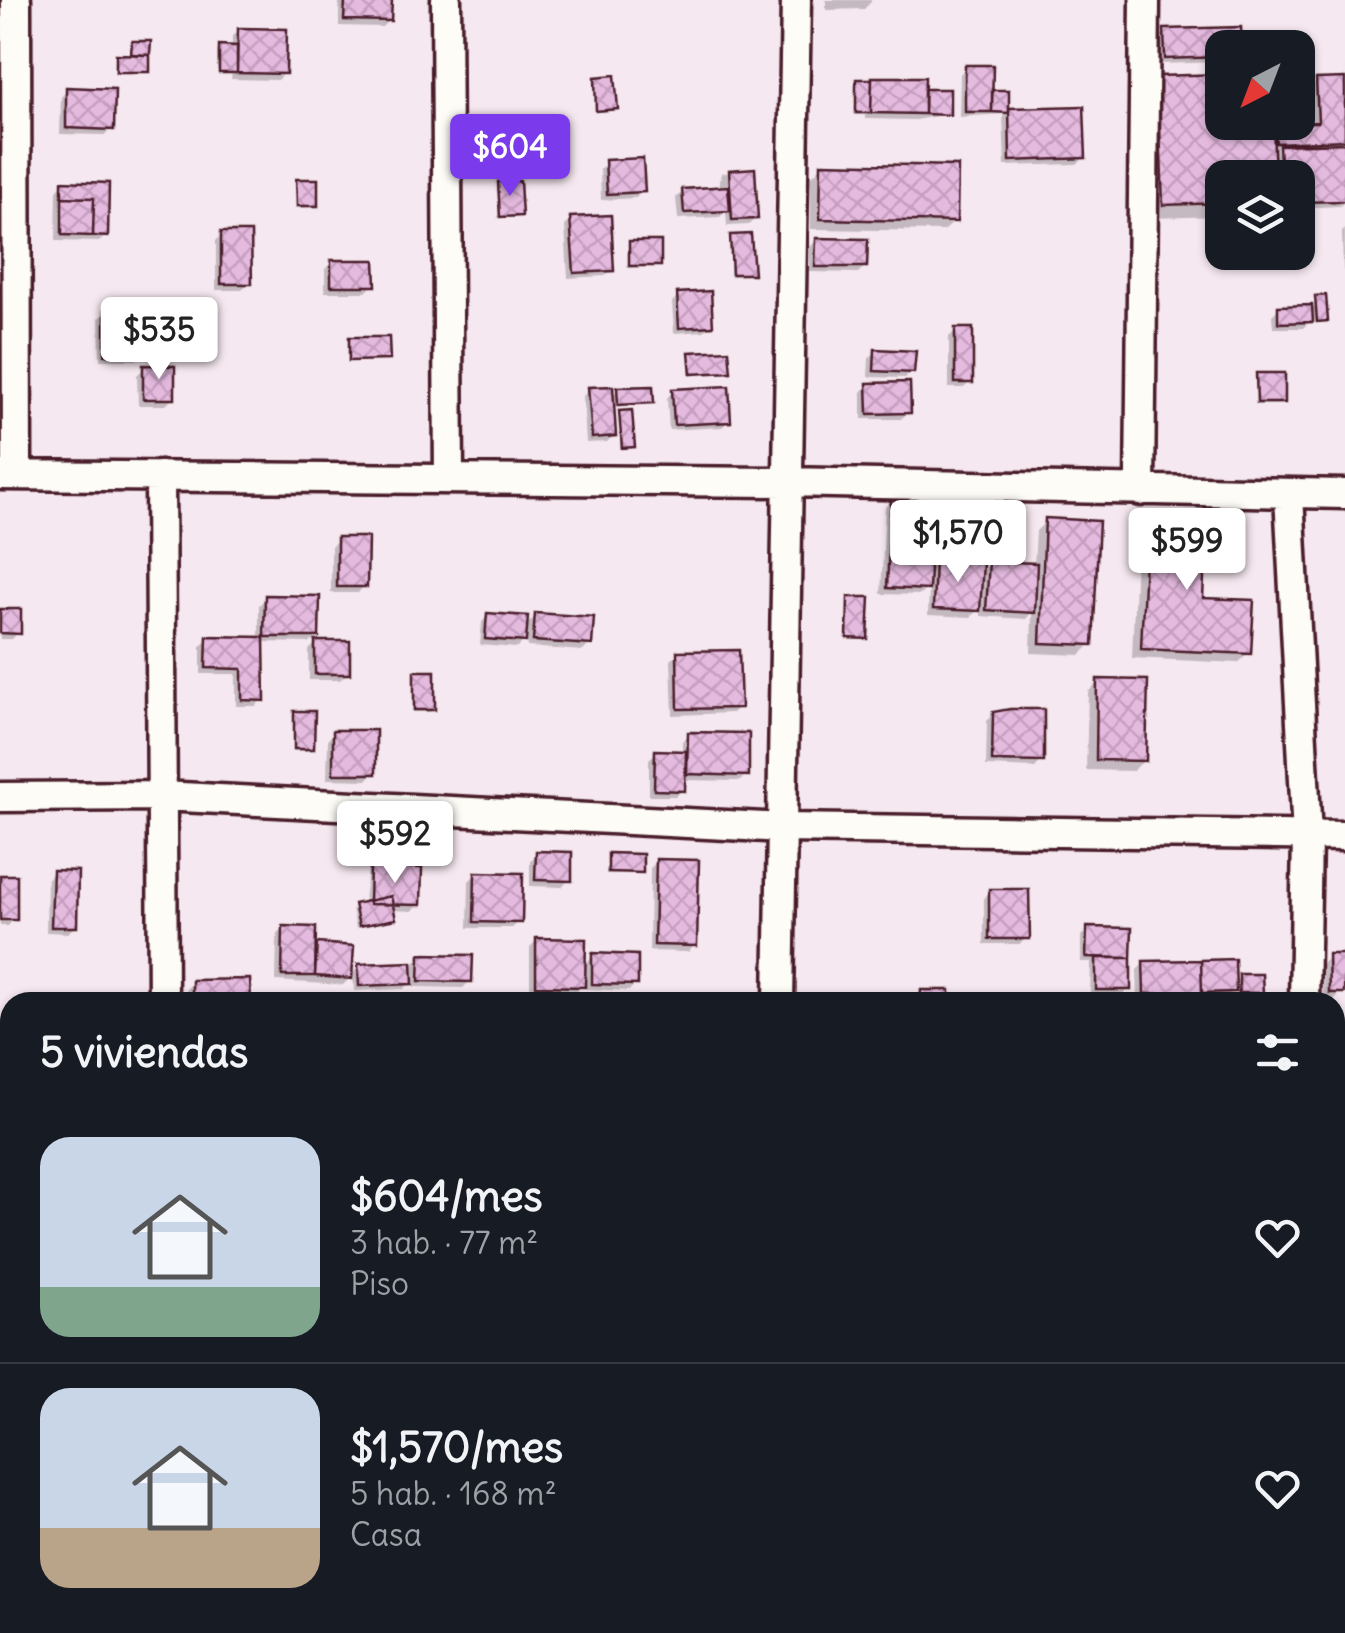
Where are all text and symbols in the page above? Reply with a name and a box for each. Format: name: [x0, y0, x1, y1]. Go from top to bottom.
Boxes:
north arrow: [1205, 30, 1315, 140]
map controls: [1205, 30, 1315, 270]
pin: $604: [451, 114, 569, 199]
text: $604: [472, 126, 548, 167]
button: layers: [1205, 160, 1315, 270]
pin: $535: [100, 297, 218, 382]
text: $535: [123, 309, 195, 350]
pin: $1,570: [877, 500, 1039, 585]
pin: $599: [1128, 508, 1246, 593]
text: $1,570: [912, 512, 1004, 553]
text: $599: [1151, 520, 1223, 561]
pin: $592: [336, 801, 454, 886]
text: $592: [359, 813, 431, 854]
icon: filters: [1250, 1025, 1305, 1080]
text: 5 viviendas: [40, 1026, 248, 1078]
text: $604/mes: [350, 1170, 543, 1222]
icon: home: [120, 1177, 240, 1297]
icon: heart: [1250, 1210, 1305, 1265]
text: 3 hab. · 77 m²: [350, 1222, 538, 1263]
text: Piso: [350, 1263, 409, 1304]
text: $1,570/mes: [350, 1421, 563, 1473]
icon: home: [120, 1428, 240, 1548]
icon: heart: [1250, 1461, 1305, 1516]
text: 5 hab. · 168 m²: [350, 1473, 557, 1514]
text: Casa: [350, 1514, 422, 1555]

